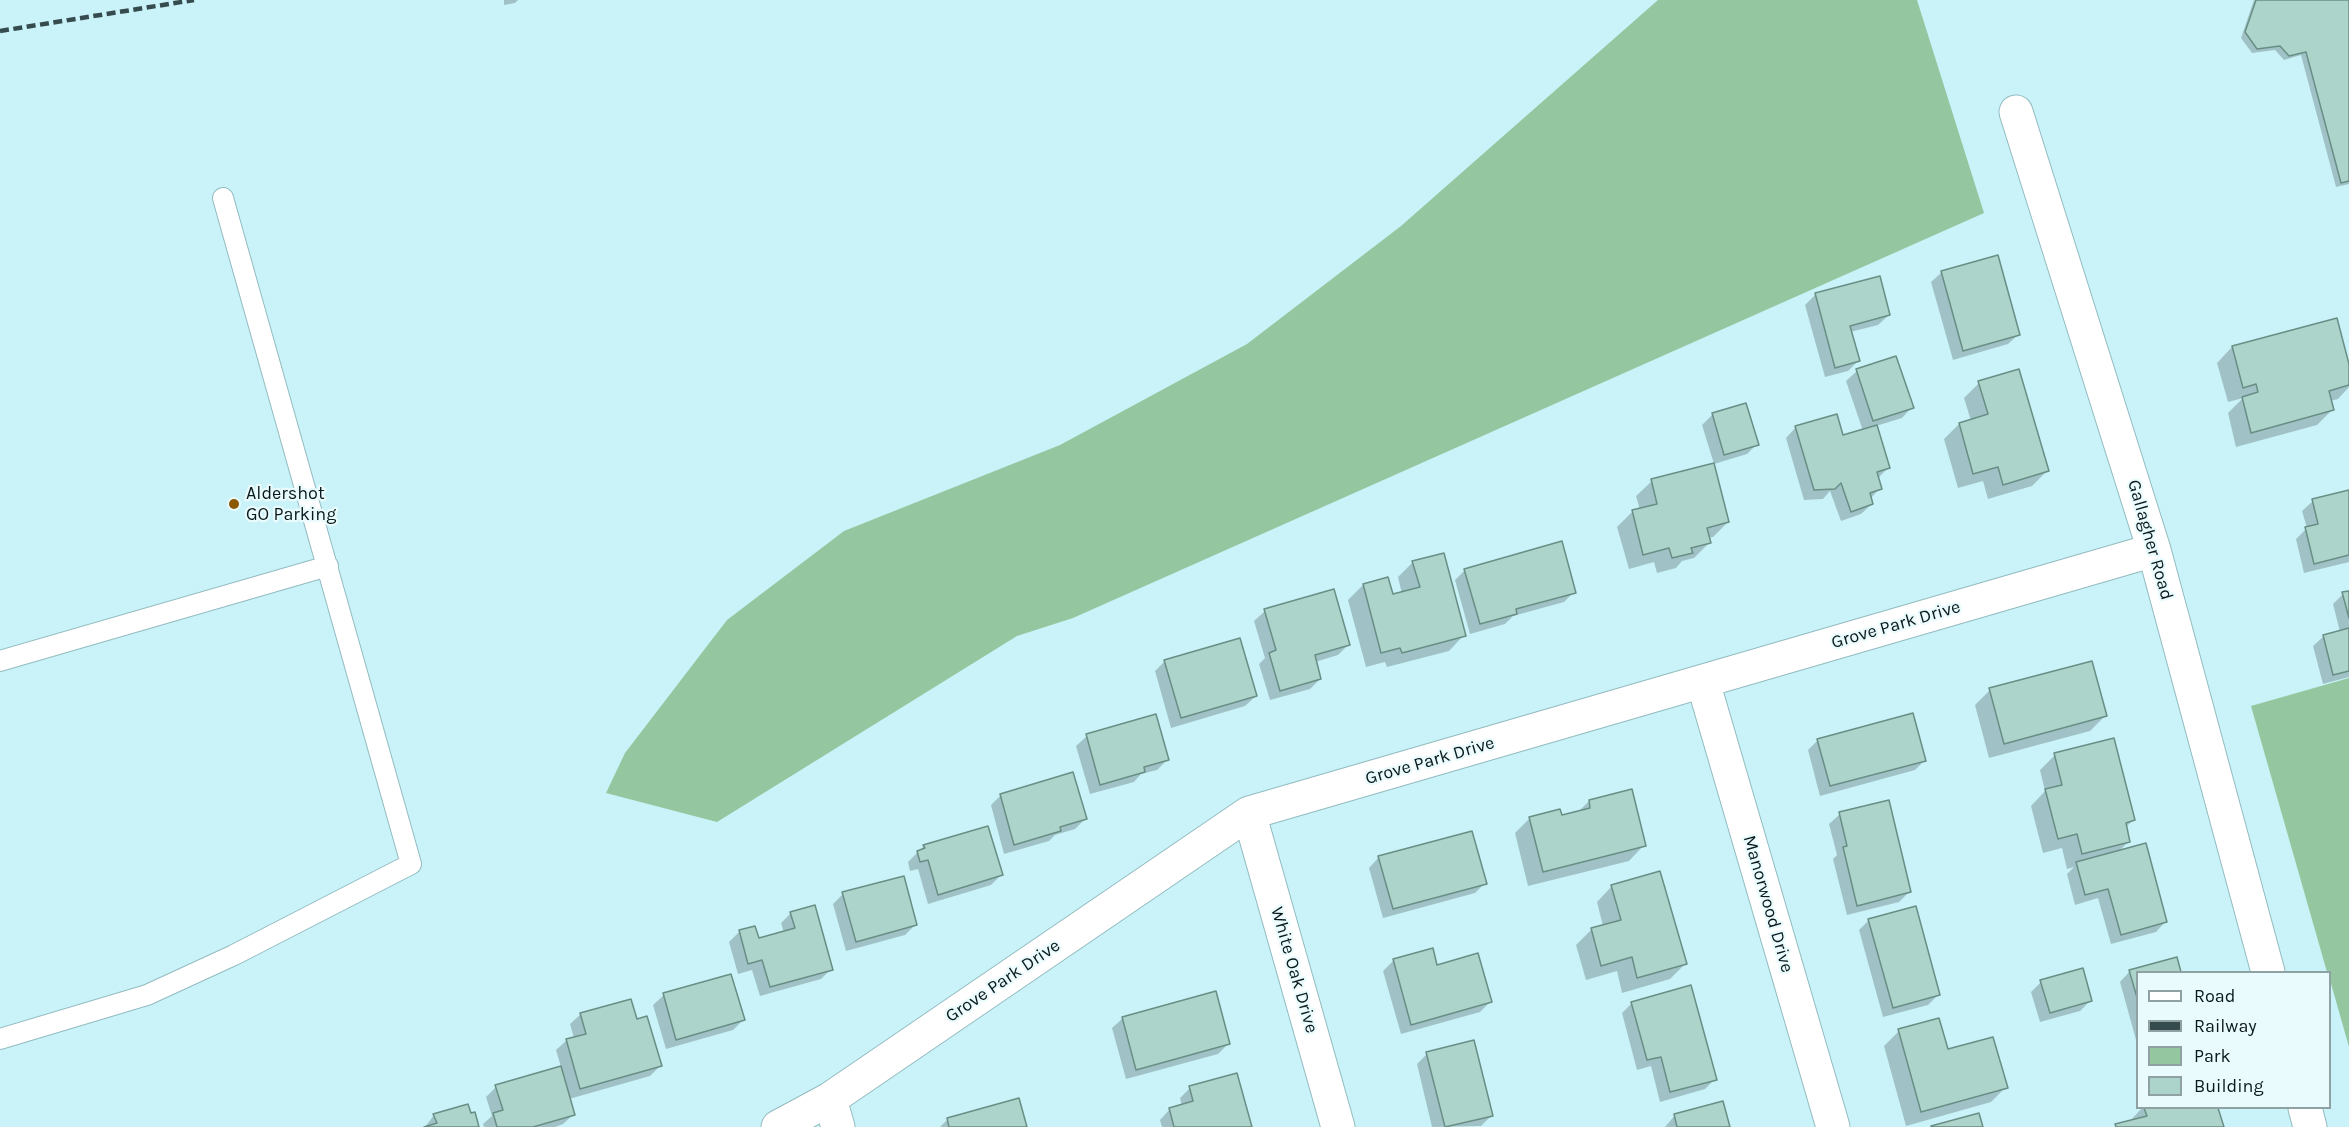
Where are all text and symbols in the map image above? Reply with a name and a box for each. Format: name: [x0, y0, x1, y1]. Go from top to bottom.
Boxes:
street label: Gallagher Road: [2123, 477, 2177, 603]
place label: Aldershot GO Parking: [246, 483, 336, 526]
marker: Aldershot GO Parking: [227, 497, 241, 511]
street label: Grove Park Drive: [1829, 596, 1963, 654]
street label: Grove Park Drive: [1363, 732, 1497, 790]
street label: Manorwood Drive: [1738, 833, 1798, 975]
street label: White Oak Drive: [1266, 904, 1322, 1036]
street label: Grove Park Drive: [942, 935, 1064, 1027]
legend: [2136, 971, 2331, 1109]
text: Road: [2194, 985, 2235, 1007]
text: Railway: [2194, 1015, 2257, 1037]
text: Park: [2194, 1045, 2231, 1067]
text: Building: [2194, 1075, 2264, 1097]

